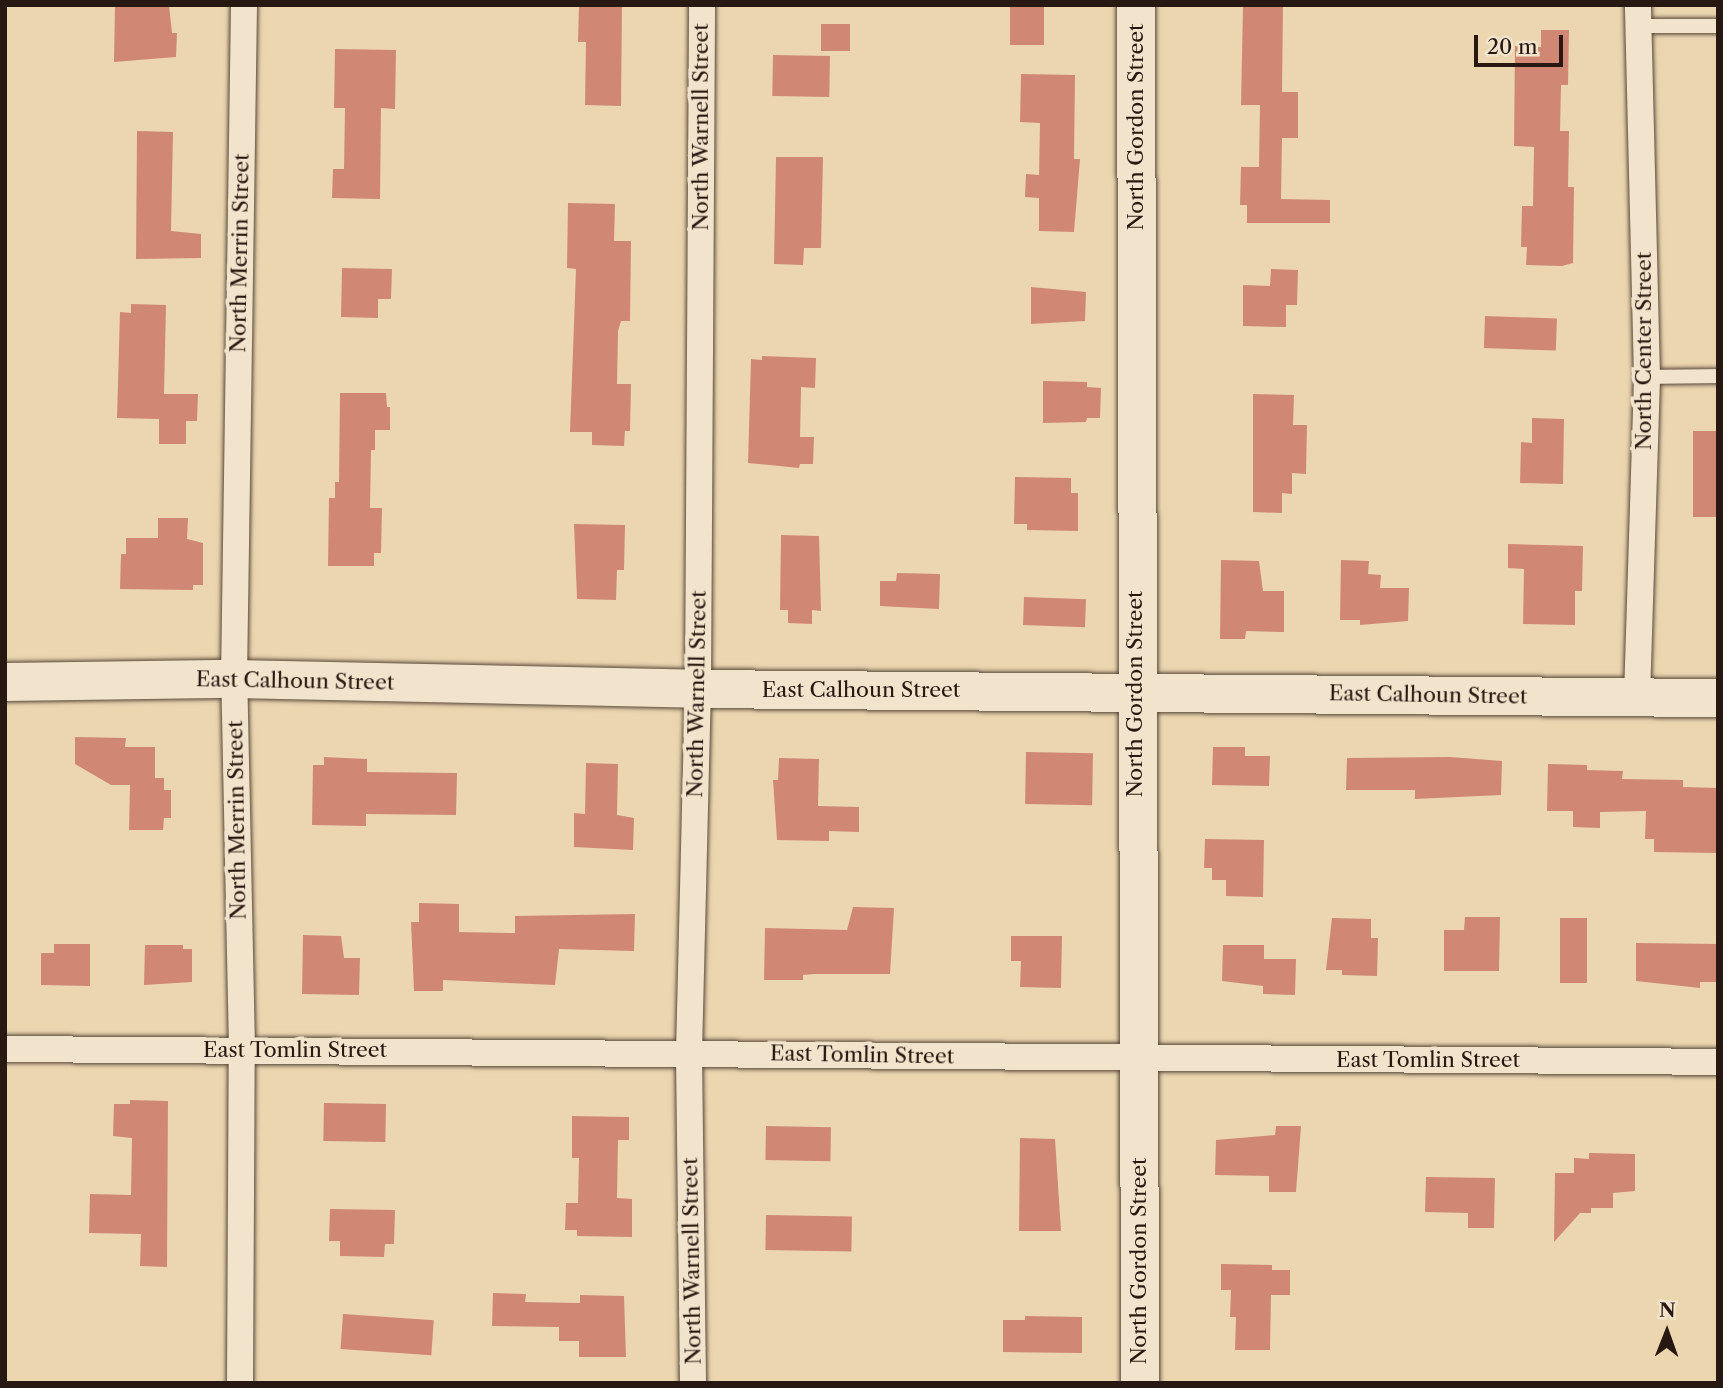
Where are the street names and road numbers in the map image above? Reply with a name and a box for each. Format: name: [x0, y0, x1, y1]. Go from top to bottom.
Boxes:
street label: North Warnell Street: [688, 23, 714, 231]
street label: North Gordon Street: [1123, 24, 1149, 230]
street label: North Merrin Street: [226, 153, 254, 353]
street label: North Center Street: [1631, 252, 1657, 450]
street label: North Warnell Street: [683, 590, 711, 798]
street label: North Gordon Street: [1122, 591, 1148, 797]
street label: East Calhoun Street: [196, 667, 394, 695]
street label: East Calhoun Street: [762, 677, 960, 703]
street label: East Calhoun Street: [1329, 681, 1527, 709]
street label: North Merrin Street: [223, 720, 251, 920]
street label: East Tomlin Street: [203, 1037, 387, 1063]
street label: East Tomlin Street: [769, 1041, 955, 1069]
street label: East Tomlin Street: [1336, 1047, 1520, 1073]
street label: North Warnell Street: [678, 1157, 706, 1365]
street label: North Gordon Street: [1126, 1158, 1152, 1364]

